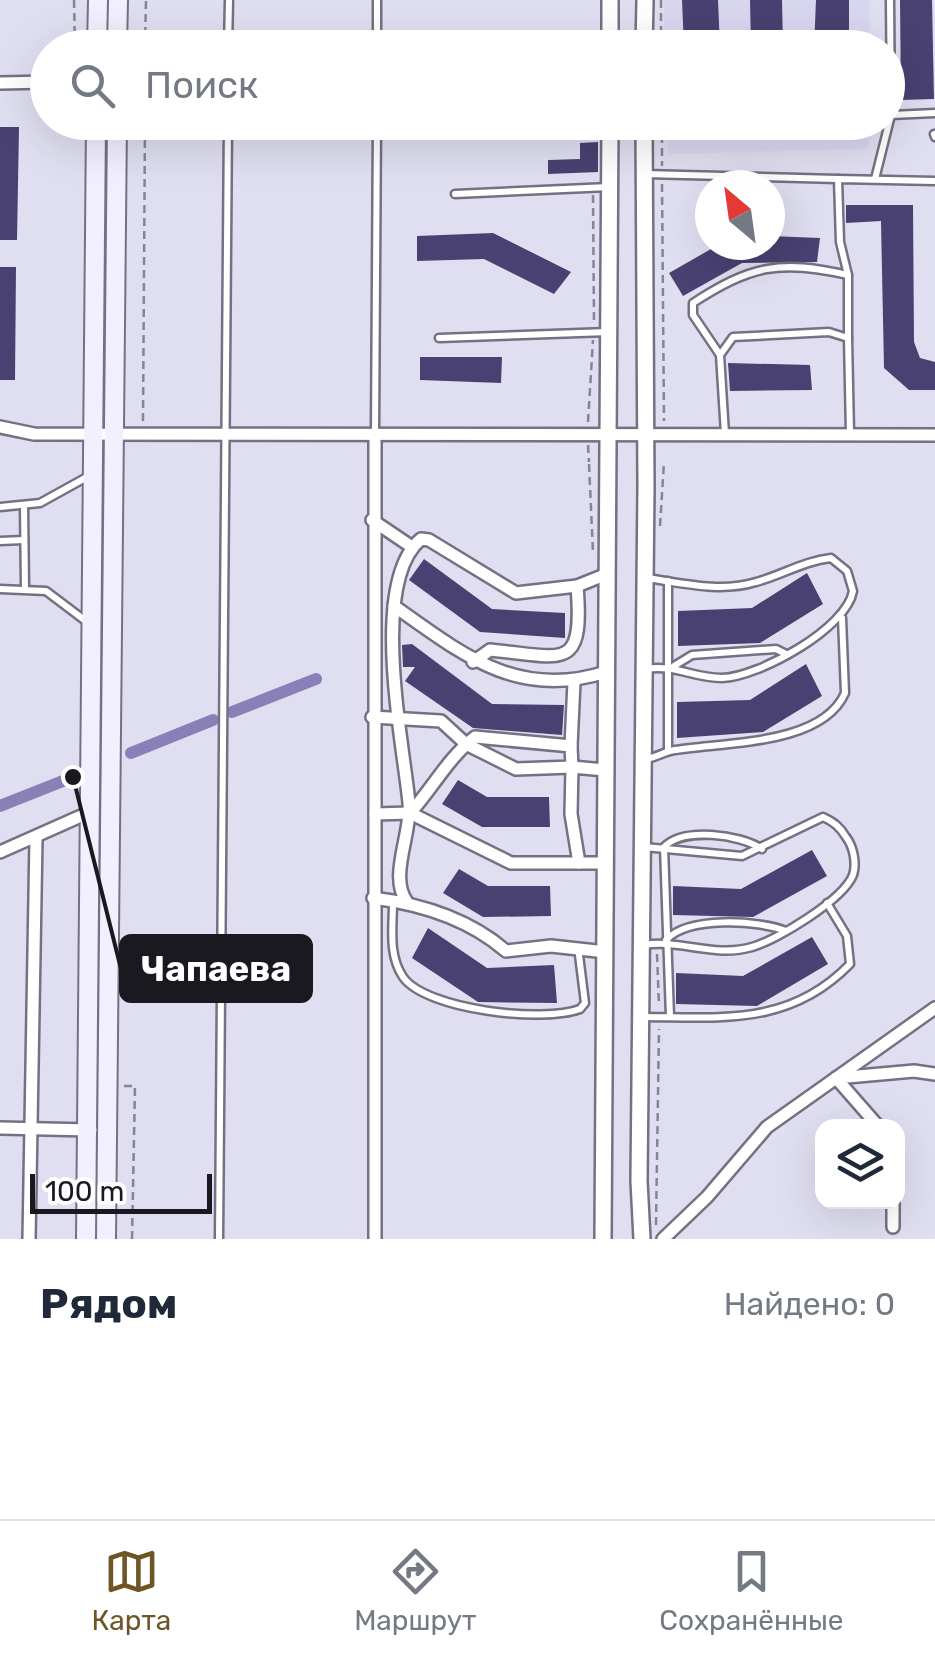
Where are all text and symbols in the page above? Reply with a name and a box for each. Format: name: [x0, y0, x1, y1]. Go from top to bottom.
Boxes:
search box: [30, 30, 905, 140]
icon: search: [65, 58, 120, 113]
text: Поиск: [145, 62, 258, 108]
north arrow: [695, 170, 785, 260]
callout: Чапаева: [121, 936, 311, 1001]
text: Чапаева: [141, 948, 291, 990]
map controls: [815, 1119, 905, 1209]
button: layers: [815, 1119, 905, 1209]
scale bar: [30, 1169, 212, 1214]
text: 100 m: [45, 1175, 124, 1208]
text: Рядом: [40, 1279, 177, 1329]
text: Найдено: 0: [724, 1285, 895, 1323]
tab: Карта: [91, 1544, 171, 1637]
tab: Маршрут: [354, 1544, 476, 1637]
tab: Сохранённые: [659, 1544, 844, 1637]

